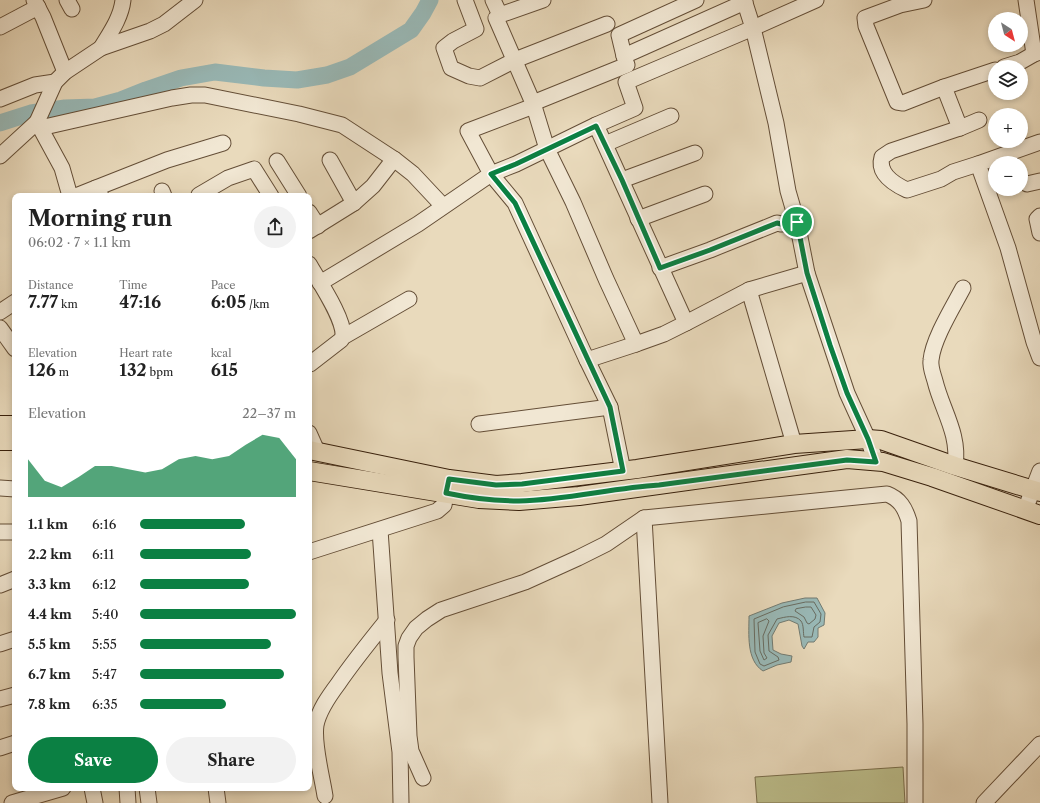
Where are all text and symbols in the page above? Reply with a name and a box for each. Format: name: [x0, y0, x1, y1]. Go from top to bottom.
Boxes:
north arrow: [988, 12, 1028, 52]
map controls: [988, 12, 1028, 196]
button: layers: [988, 60, 1028, 100]
button: +: [988, 108, 1028, 148]
button: −: [988, 156, 1028, 196]
text: Morning run: [28, 205, 172, 232]
pin: [780, 205, 814, 239]
button: share: [254, 206, 296, 248]
icon: arrive: [786, 211, 808, 233]
text: 06:02 · 7 × 1.1 km: [28, 234, 131, 250]
text: Distance: [28, 278, 74, 292]
text: Time: [119, 278, 147, 292]
text: Pace: [211, 278, 236, 292]
text: 7.77: [28, 292, 58, 312]
text: 47:16: [119, 292, 161, 312]
text: 6:05: [211, 292, 246, 312]
text: km: [58, 297, 78, 311]
text: /km: [246, 297, 270, 311]
text: Elevation: [28, 346, 77, 360]
text: Heart rate: [119, 346, 172, 360]
text: kcal: [211, 346, 231, 360]
text: 126: [28, 360, 56, 380]
text: 132: [119, 360, 147, 380]
text: 615: [211, 360, 238, 380]
text: m: [56, 365, 69, 379]
text: bpm: [147, 365, 173, 379]
text: Elevation: [28, 405, 86, 421]
text: 22–37 m: [242, 405, 296, 421]
text: 1.1 km: [28, 516, 68, 532]
text: 6:16: [92, 516, 116, 532]
text: 2.2 km: [28, 546, 72, 562]
text: 6:11: [92, 546, 114, 562]
text: 3.3 km: [28, 576, 71, 592]
text: 6:12: [92, 576, 116, 592]
text: 4.4 km: [28, 606, 72, 622]
text: 5:40: [92, 606, 118, 622]
text: 5.5 km: [28, 636, 71, 652]
text: 5:55: [92, 636, 117, 652]
text: 6.7 km: [28, 666, 71, 682]
text: 5:47: [92, 666, 117, 682]
text: 7.8 km: [28, 696, 70, 712]
text: 6:35: [92, 696, 117, 712]
button: Save: [28, 737, 158, 783]
button: Share: [166, 737, 296, 783]

